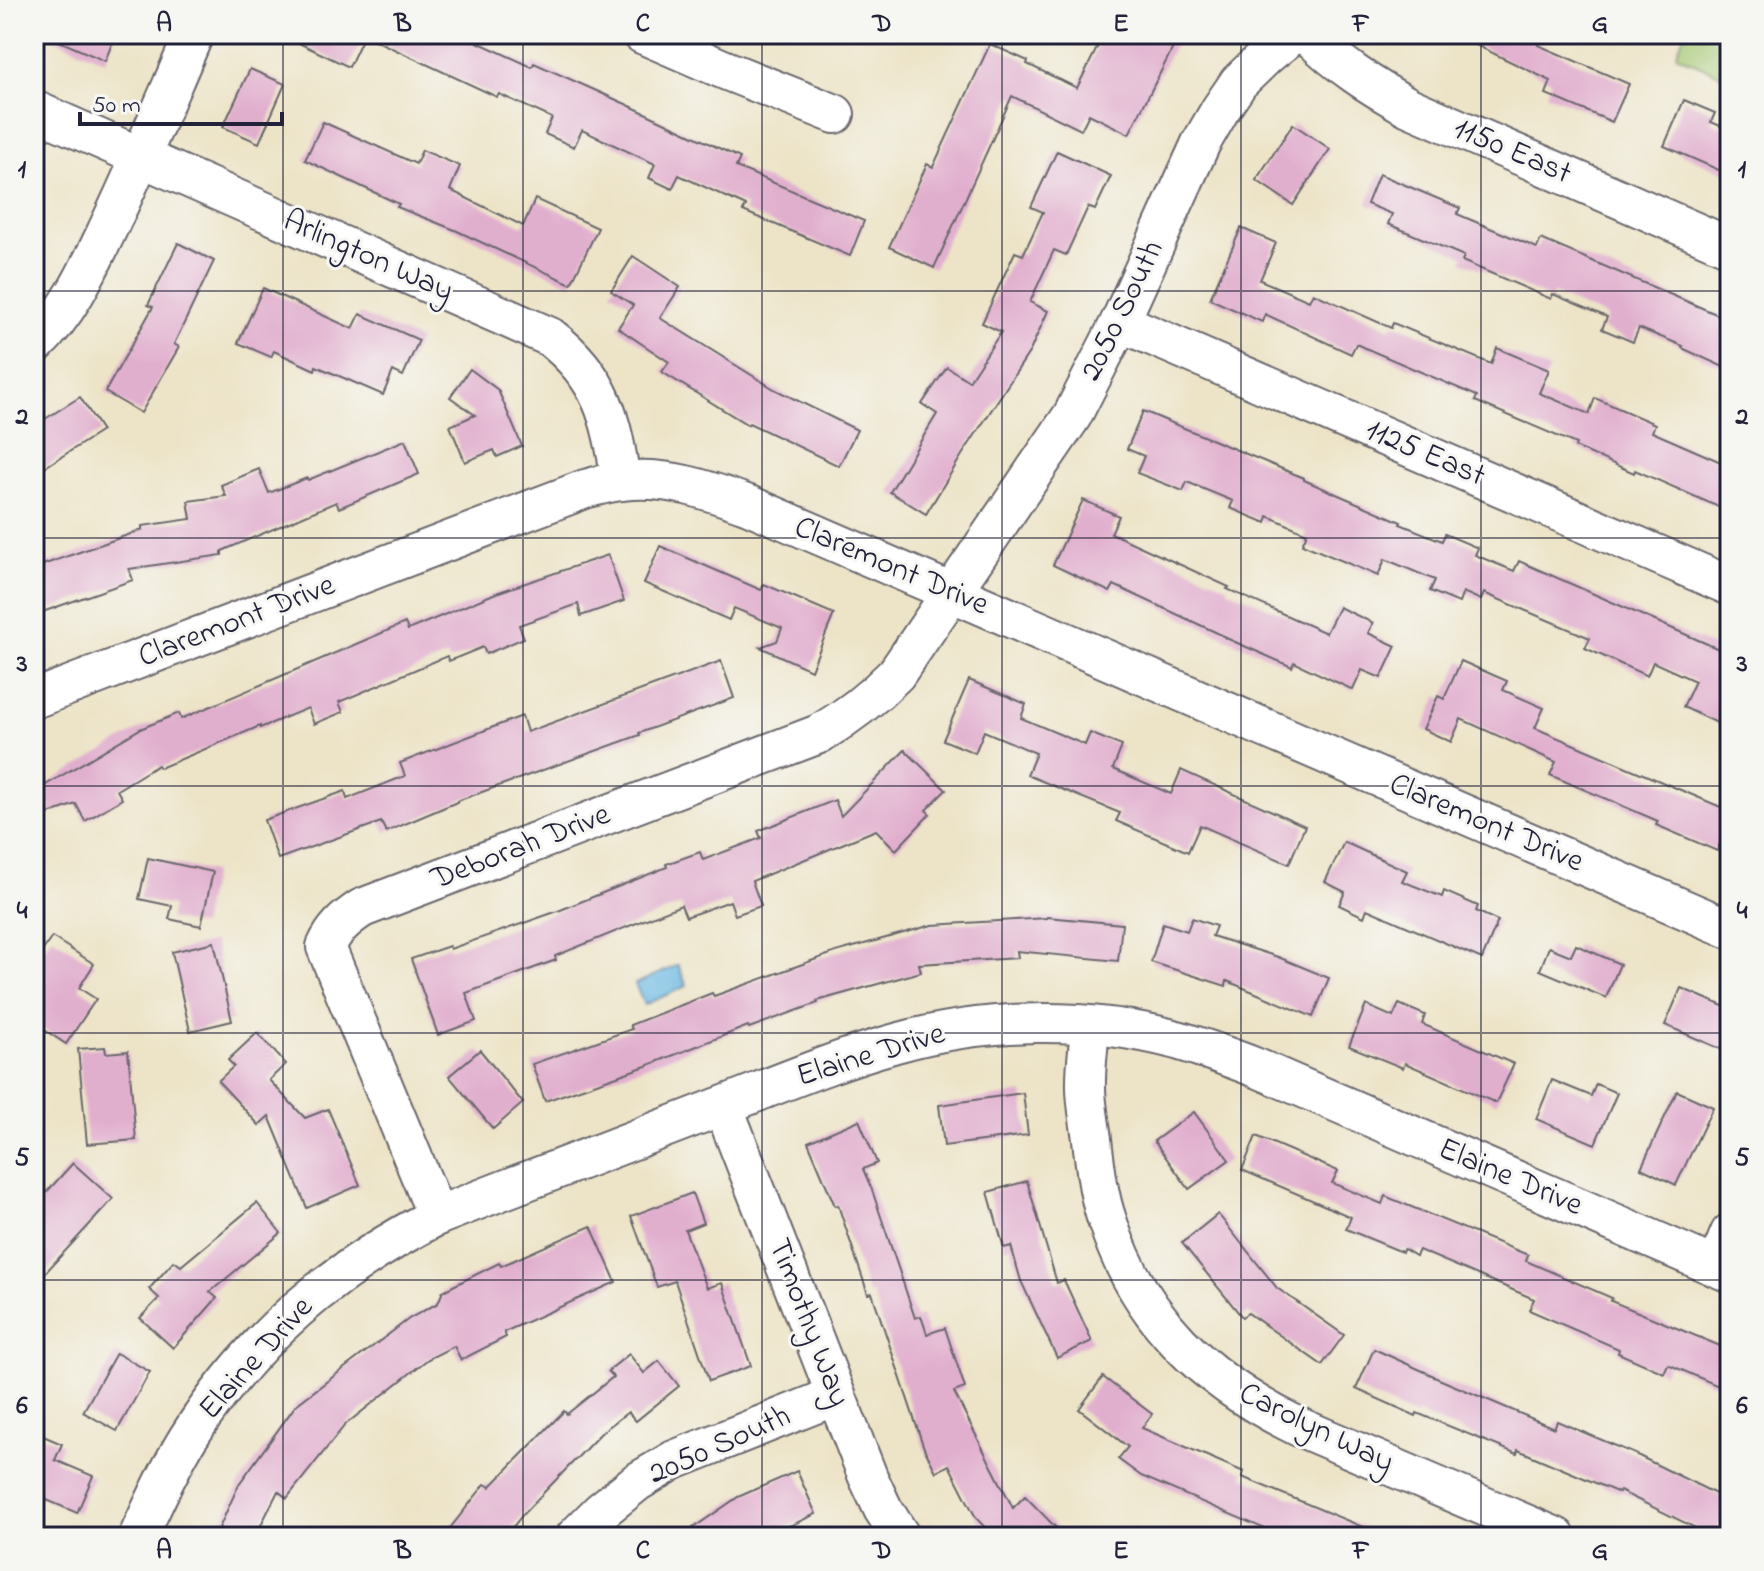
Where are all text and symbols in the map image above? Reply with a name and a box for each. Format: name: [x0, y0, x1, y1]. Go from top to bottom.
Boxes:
text: A: [156, 6, 172, 44]
text: B: [393, 6, 412, 44]
text: C: [636, 6, 650, 44]
text: D: [871, 6, 892, 44]
text: E: [1113, 6, 1129, 44]
text: F: [1351, 6, 1370, 44]
text: G: [1592, 6, 1608, 44]
scale bar: [80, 76, 282, 126]
text: 50 m: [92, 89, 141, 124]
street label: 1150 East: [1446, 106, 1579, 198]
text: 1: [18, 152, 27, 190]
text: 1: [1738, 152, 1747, 190]
street label: Arlington Way: [275, 199, 461, 315]
street label: 2050 South: [1069, 233, 1177, 389]
text: 2: [15, 399, 29, 437]
text: 2: [1735, 399, 1749, 437]
street label: 1125 East: [1358, 408, 1493, 500]
street label: Claremont Drive: [786, 505, 996, 629]
street label: Claremont Drive: [132, 563, 343, 681]
text: 3: [16, 646, 28, 684]
text: 3: [1736, 646, 1748, 684]
street label: Claremont Drive: [1381, 762, 1591, 886]
street label: Deborah Drive: [424, 792, 618, 904]
text: 4: [17, 893, 28, 931]
text: 4: [1737, 893, 1748, 931]
street label: Elaine Drive: [791, 1011, 952, 1101]
street label: Elaine Drive: [1431, 1127, 1590, 1230]
text: 5: [15, 1140, 30, 1178]
text: 5: [1735, 1140, 1750, 1178]
street label: Timothy Way: [754, 1232, 862, 1414]
street label: Elaine Drive: [188, 1286, 326, 1431]
street label: Carolyn Way: [1231, 1371, 1401, 1487]
text: 6: [16, 1388, 28, 1426]
text: 6: [1736, 1388, 1748, 1426]
street label: 2050 South: [641, 1394, 799, 1498]
text: A: [156, 1533, 172, 1571]
text: B: [393, 1533, 412, 1571]
text: C: [636, 1533, 650, 1571]
text: D: [871, 1533, 892, 1571]
text: E: [1113, 1533, 1129, 1571]
text: F: [1351, 1533, 1370, 1571]
text: G: [1592, 1533, 1608, 1571]

